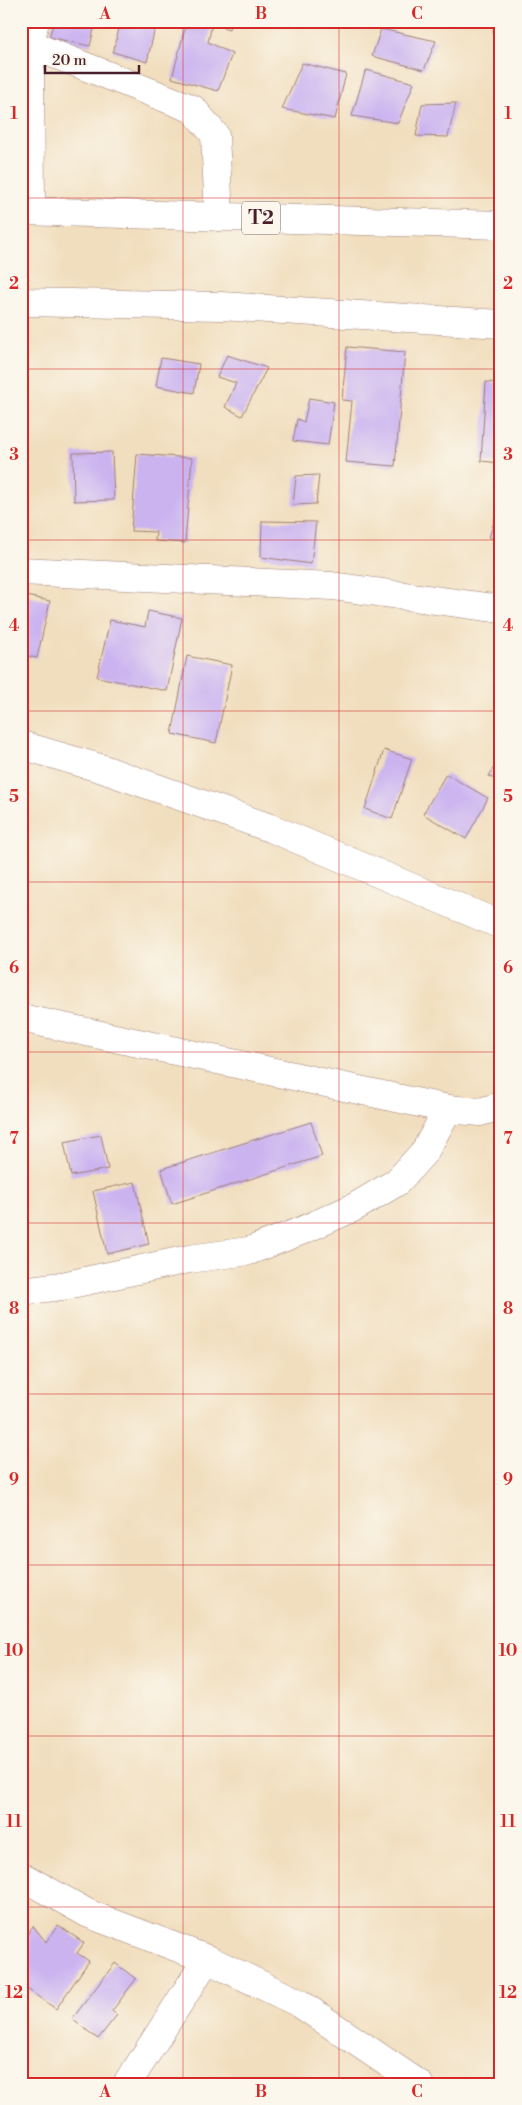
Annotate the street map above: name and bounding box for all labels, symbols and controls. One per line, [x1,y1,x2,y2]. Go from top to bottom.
text: A [98,4,111,24]
text: B [255,4,267,24]
text: C [411,4,423,24]
scale bar [45,42,139,74]
text: 20 m [52,51,87,70]
text: 1 [10,104,18,124]
text: 1 [504,104,512,124]
road number: T2 [242,202,280,234]
text: 2 [9,274,19,294]
text: 2 [503,274,513,294]
text: 3 [9,445,19,465]
text: 3 [503,445,513,465]
text: 4 [9,616,20,636]
text: 4 [503,616,514,636]
text: 5 [9,787,19,807]
text: 5 [503,787,513,807]
text: 6 [9,958,19,978]
text: 6 [503,958,513,978]
text: 7 [9,1129,19,1149]
text: 7 [503,1129,513,1149]
text: 8 [9,1299,19,1319]
text: 8 [503,1299,513,1319]
text: 9 [9,1470,19,1490]
text: 9 [503,1470,513,1490]
text: 10 [5,1641,23,1661]
text: 10 [499,1641,517,1661]
text: 11 [6,1812,22,1832]
text: 11 [500,1812,516,1832]
text: 12 [5,1983,23,2003]
text: 12 [499,1983,517,2003]
text: A [98,2082,111,2102]
text: B [255,2082,267,2102]
text: C [411,2082,423,2102]

